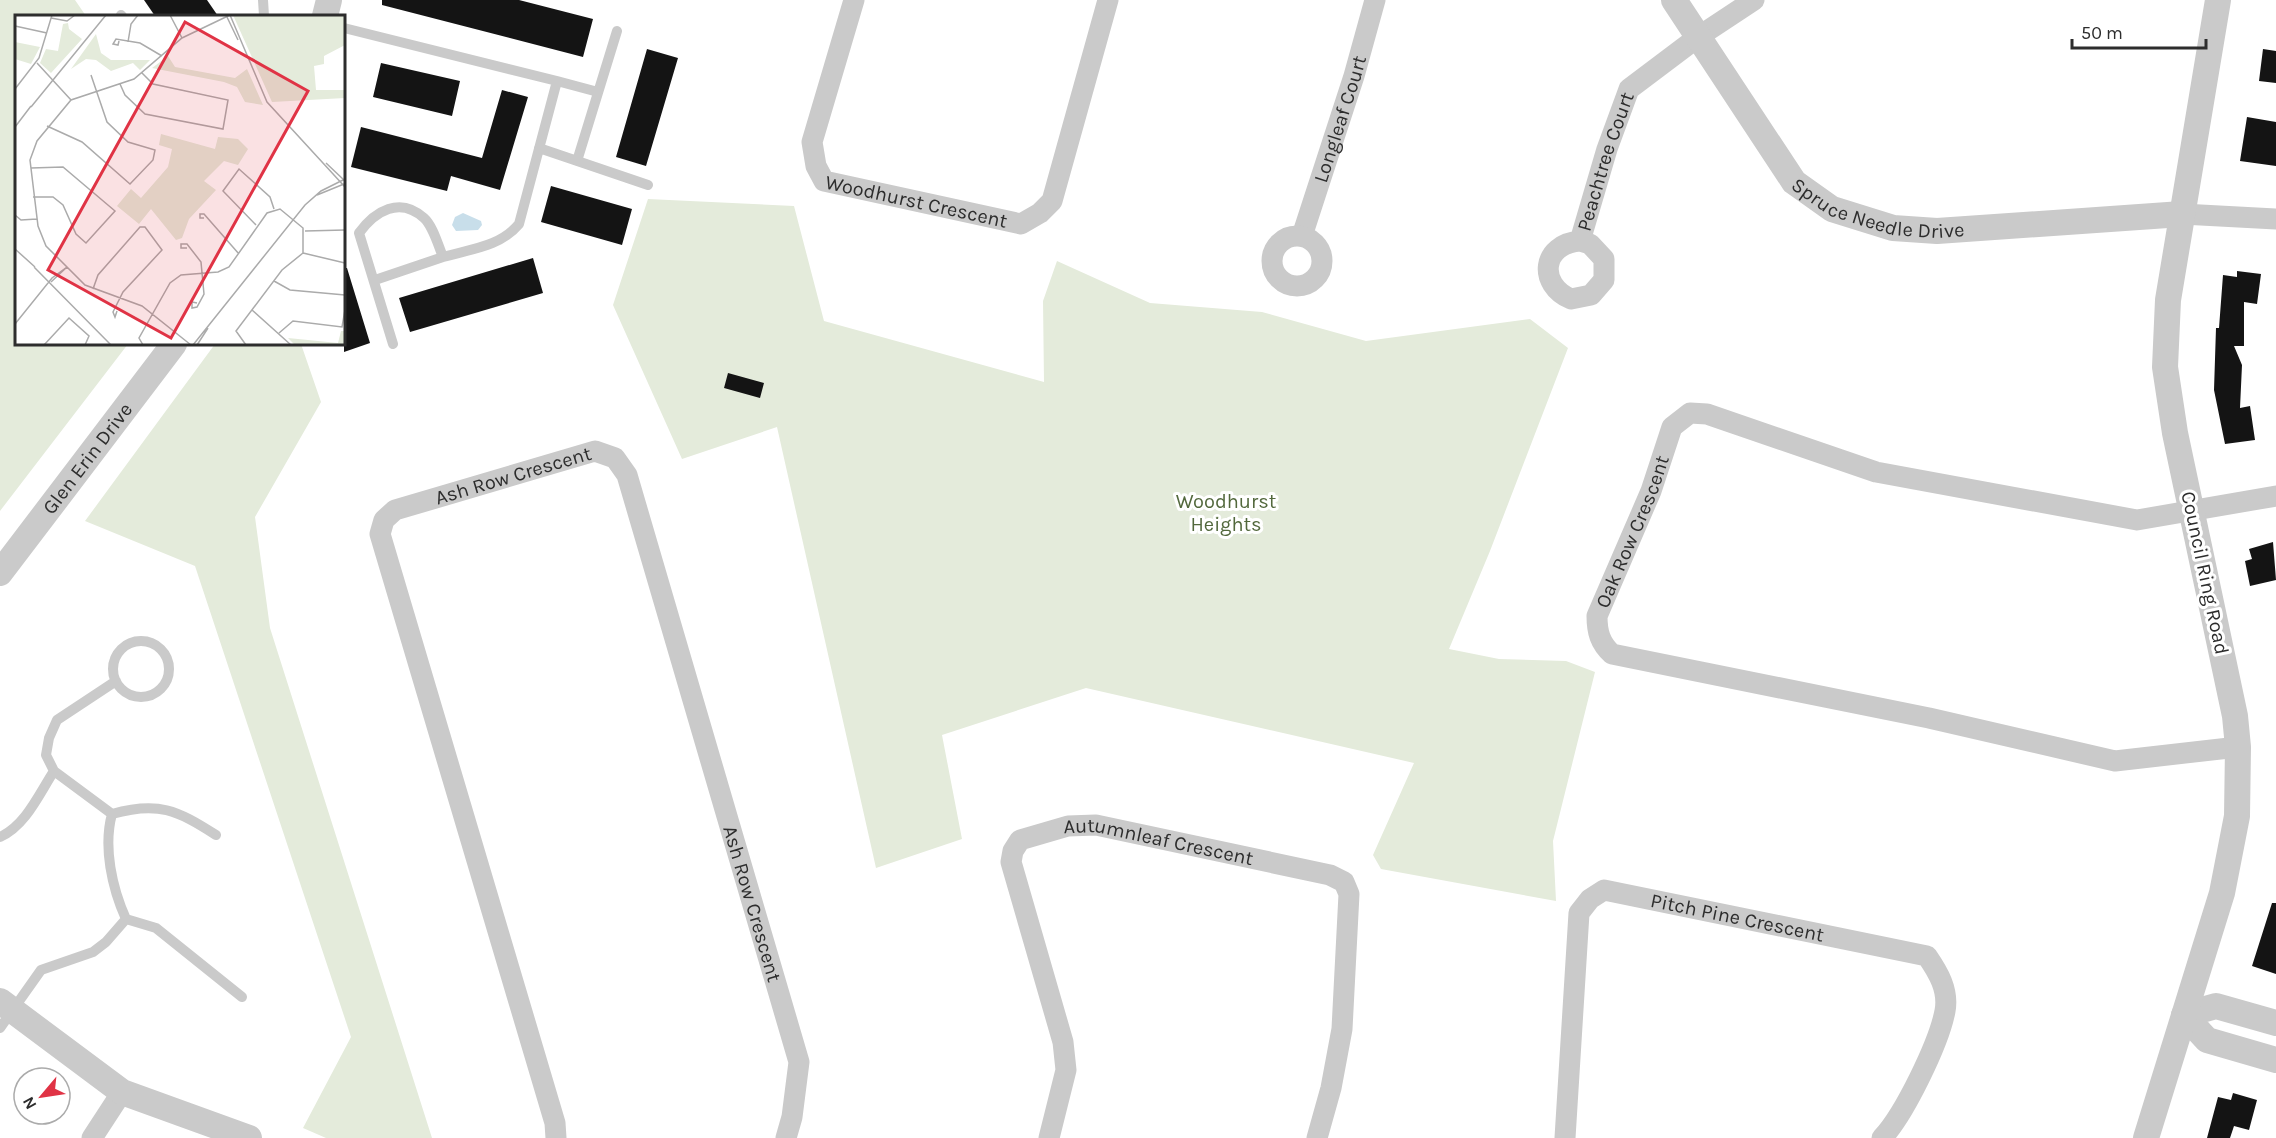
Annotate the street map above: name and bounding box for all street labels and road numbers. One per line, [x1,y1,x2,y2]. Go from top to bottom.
street label: Longleaf Court [1309,52,1371,185]
street label: Peachtree Court [1572,88,1639,234]
street label: Woodhurst Crescent [823,170,1010,232]
street label: Spruce Needle Drive [1787,173,1965,243]
street label: Glen Erin Drive [38,398,137,519]
street label: Ash Row Crescent [432,441,594,509]
street label: Oak Row Crescent [1590,452,1674,611]
street label: Council Ring Road [2176,489,2234,657]
street label: Autumnleaf Crescent [1063,813,1256,870]
street label: Ash Row Crescent [719,823,786,985]
street label: Pitch Pine Crescent [1649,888,1827,946]

